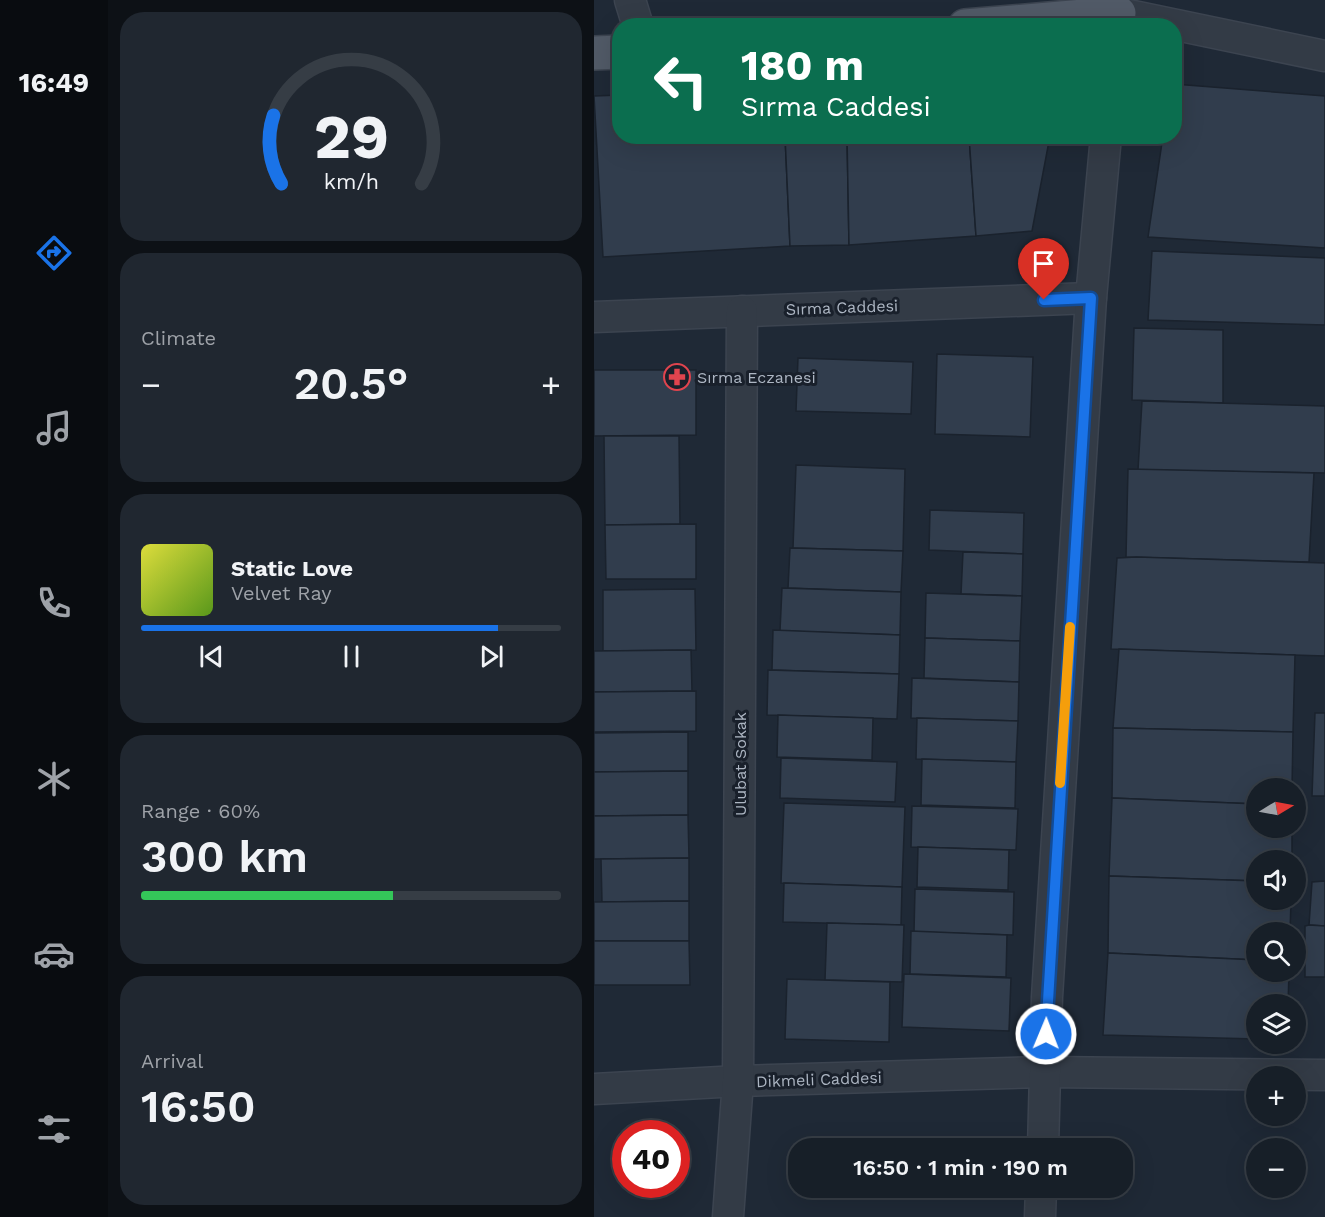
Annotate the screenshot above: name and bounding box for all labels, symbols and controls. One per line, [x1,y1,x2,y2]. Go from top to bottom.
text: 180 m [741,41,864,90]
icon: left [642,42,720,120]
text: 16:49 [19,67,89,99]
text: Sırma Caddesi [741,91,931,123]
text: 29 [313,100,389,173]
text: km/h [323,169,379,194]
icon: directions [33,232,75,274]
pin [1018,238,1069,300]
icon: arrive [1027,247,1060,280]
street label: Sırma Caddesi [786,296,899,319]
text: Climate [141,326,216,350]
text: 20.5° [293,357,409,410]
pharmacy icon: Sırma Eczanesi [662,362,692,392]
text: − [141,365,161,404]
text: + [541,365,561,404]
place label: Sırma Eczanesi [697,368,816,387]
icon: music [33,407,75,449]
text: Static Love [231,556,353,581]
text: Velvet Ray [231,581,332,605]
icon: phone [33,582,75,624]
icon: previous [195,640,228,673]
icon: pause [335,640,368,673]
icon: next [475,640,508,673]
street label: Ulubat Sokak [731,712,750,816]
icon: climate [33,758,75,800]
north arrow [1246,778,1306,838]
map controls [1246,778,1306,1198]
text: Range · 60% [141,799,260,823]
text: 300 km [141,830,308,883]
button: sound [1246,850,1306,910]
button: search [1246,922,1306,982]
icon: car [33,933,75,975]
button: layers [1246,994,1306,1054]
position arrow [1014,1002,1078,1066]
text: Arrival [141,1049,203,1073]
button: + [1246,1066,1306,1126]
street label: Dikmeli Caddesi [756,1068,882,1091]
text: 16:50 [141,1080,256,1133]
icon: filters [33,1108,75,1150]
speed limit sign: 40 [612,1120,690,1198]
button: − [1246,1138,1306,1198]
text: 16:50 · 1 min · 190 m [853,1155,1068,1180]

